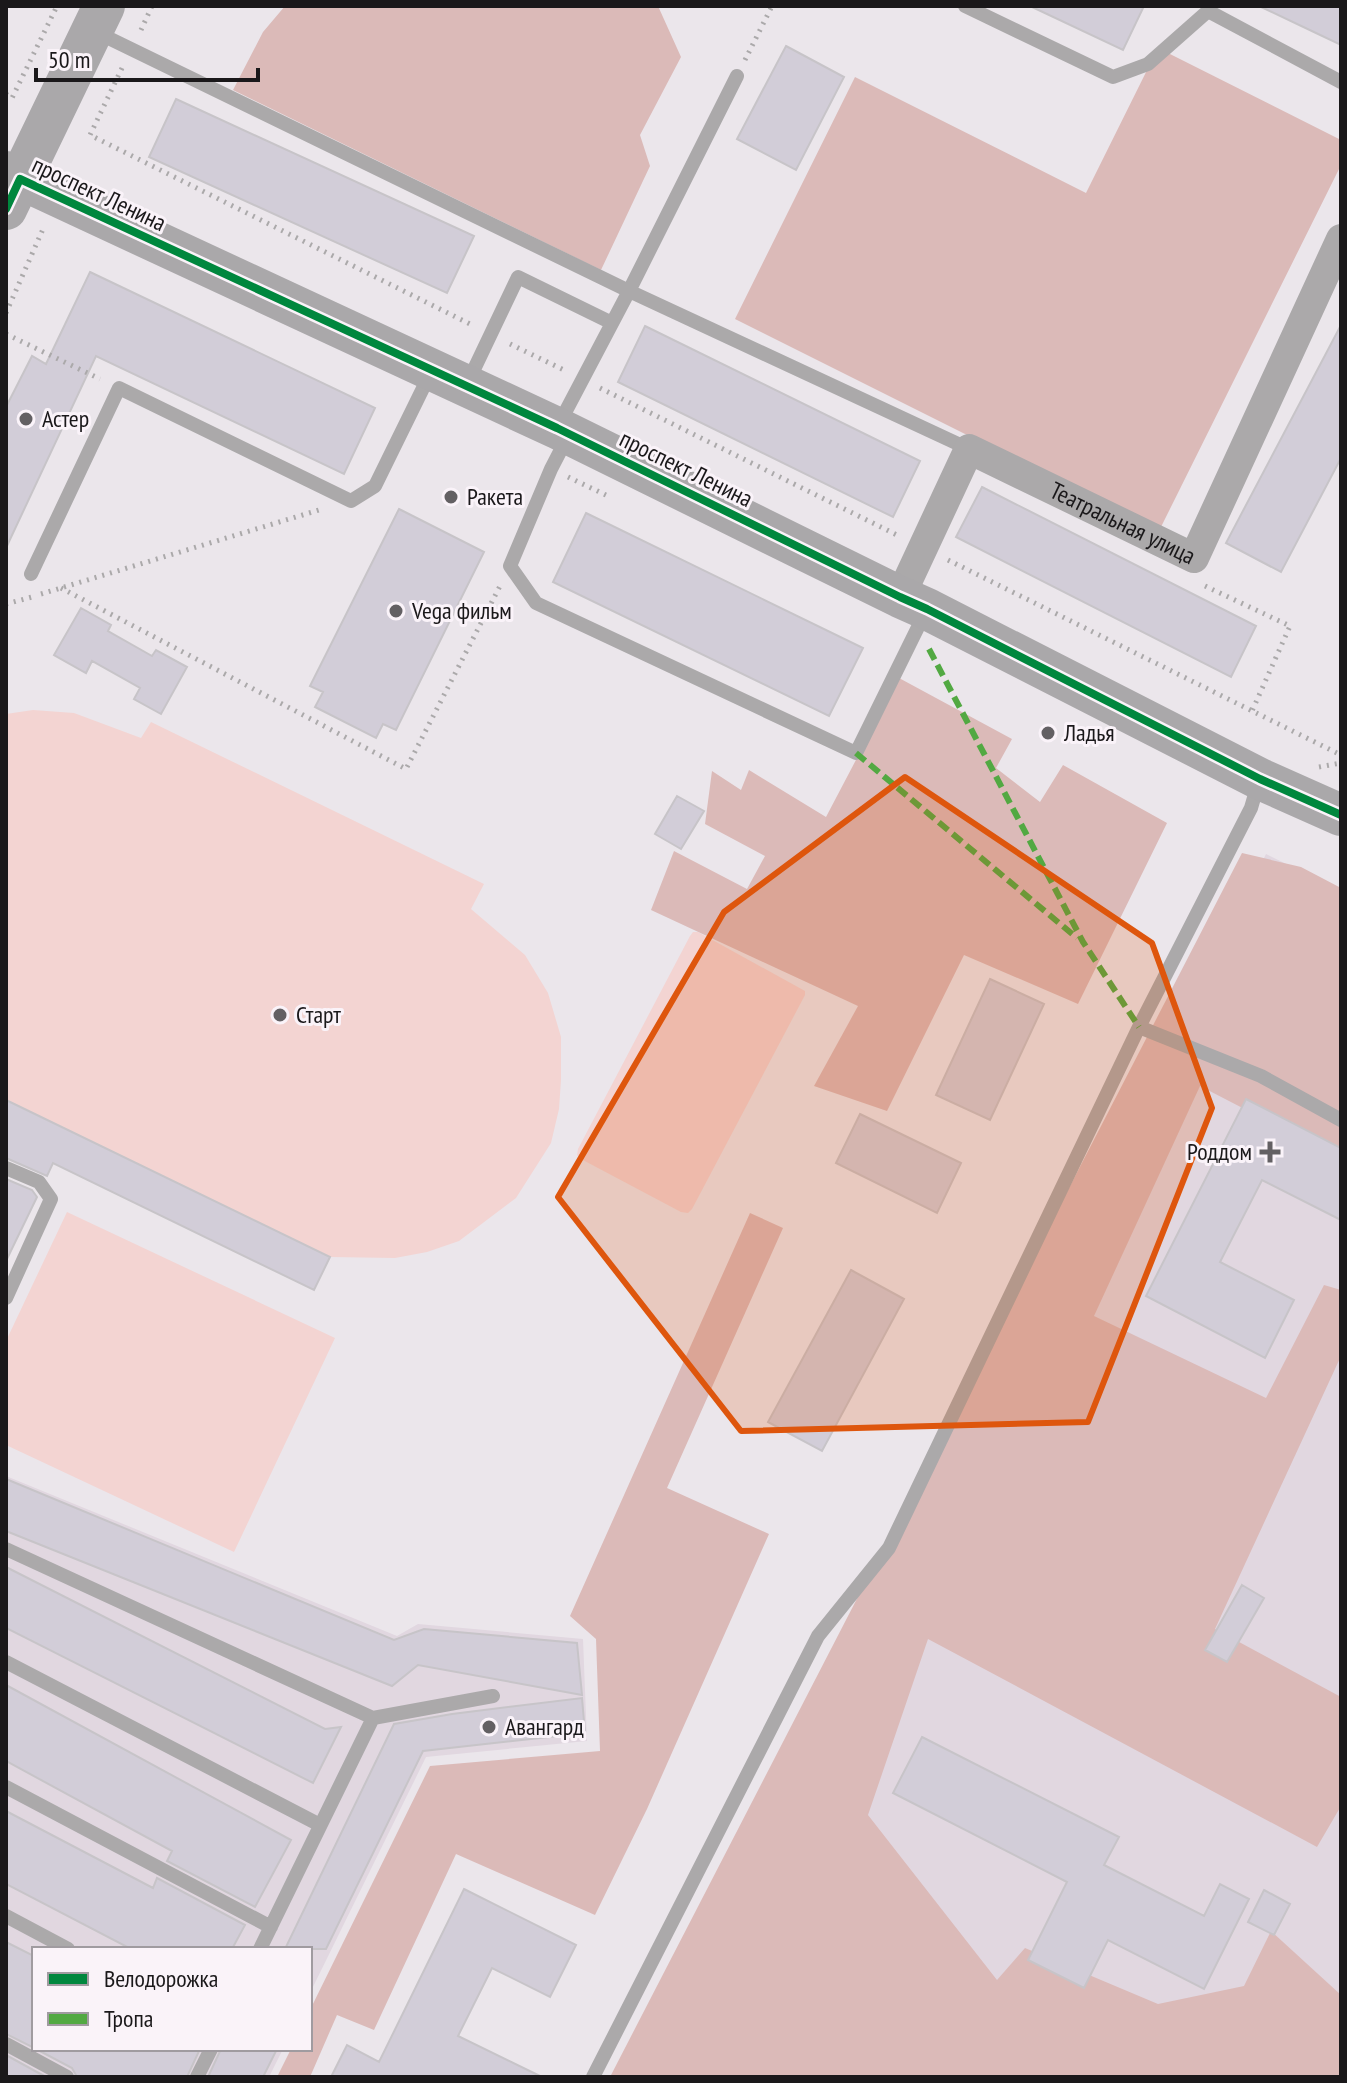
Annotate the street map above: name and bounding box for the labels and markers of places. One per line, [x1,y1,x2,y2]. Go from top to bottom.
place label: Астер [42,403,89,434]
marker: Астер [17,410,35,428]
place label: Ракета [467,481,523,512]
marker: Ракета [442,488,460,506]
place label: Vega фильм [411,595,512,626]
marker: Vega фильм [387,602,405,620]
place label: Ладья [1063,717,1115,748]
marker: Ладья [1039,724,1057,742]
place label: Старт [296,999,341,1030]
marker: Старт [271,1006,289,1024]
place label: Роддом [1187,1136,1252,1167]
marker: Роддом [1259,1141,1281,1163]
place label: Авангард [505,1711,584,1742]
marker: Авангард [480,1718,498,1736]

